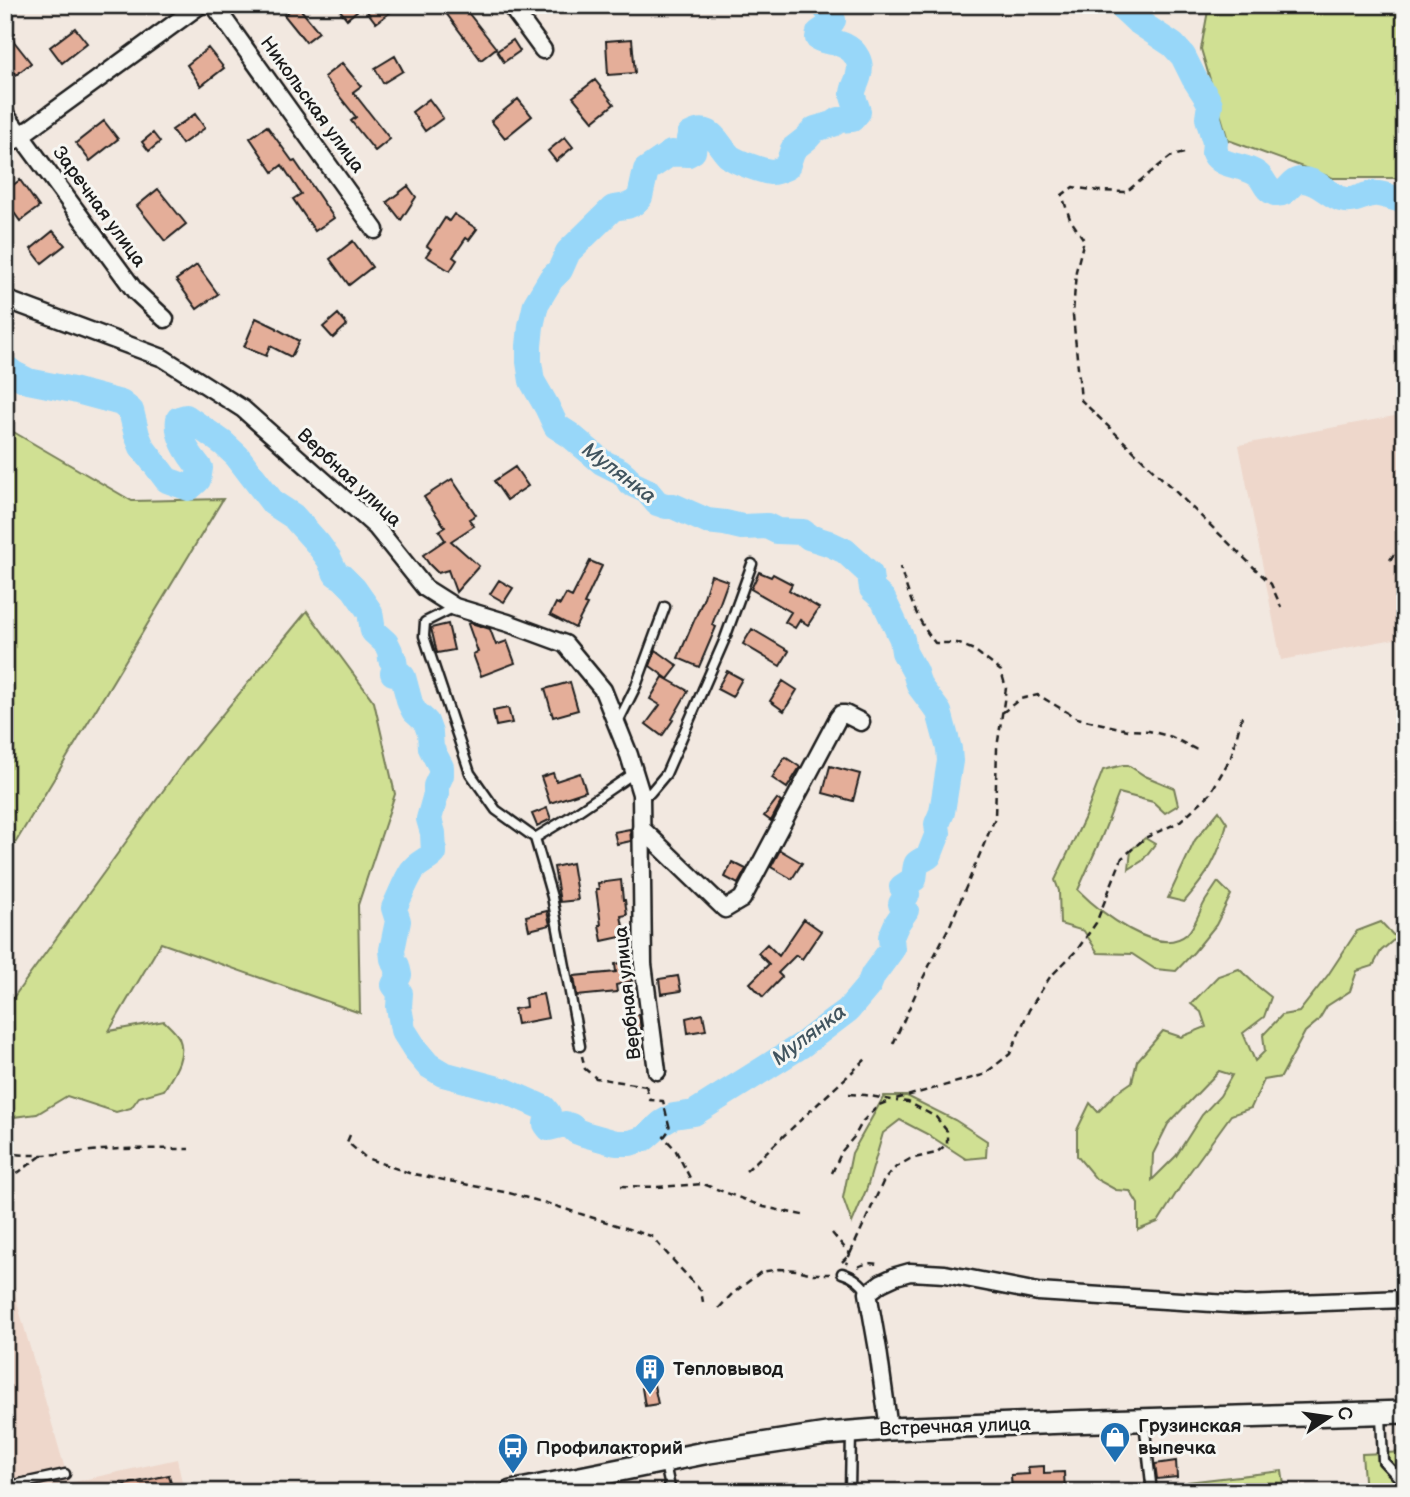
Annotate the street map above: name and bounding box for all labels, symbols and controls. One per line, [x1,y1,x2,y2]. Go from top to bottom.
street label: Никольская улица [255,32,369,178]
street label: Заречная улица [47,142,151,272]
street label: Вербная улица [292,424,406,532]
water label: Мулянка [577,437,661,509]
street label: Вербная улица [610,925,646,1061]
water label: Мулянка [767,999,851,1071]
building icon: Тепловывод [633,1352,667,1396]
place label: Тепловывод [673,1358,784,1381]
north arrow [1294,1382,1364,1452]
text: С [1331,1404,1357,1423]
street label: Встречная улица [879,1413,1031,1441]
place label: Грузинская выпечка [1138,1415,1241,1460]
shop icon: Грузинская выпечка [1098,1420,1132,1464]
bus stop icon: Профилакторий [496,1431,530,1475]
place label: Профилакторий [536,1437,683,1460]

